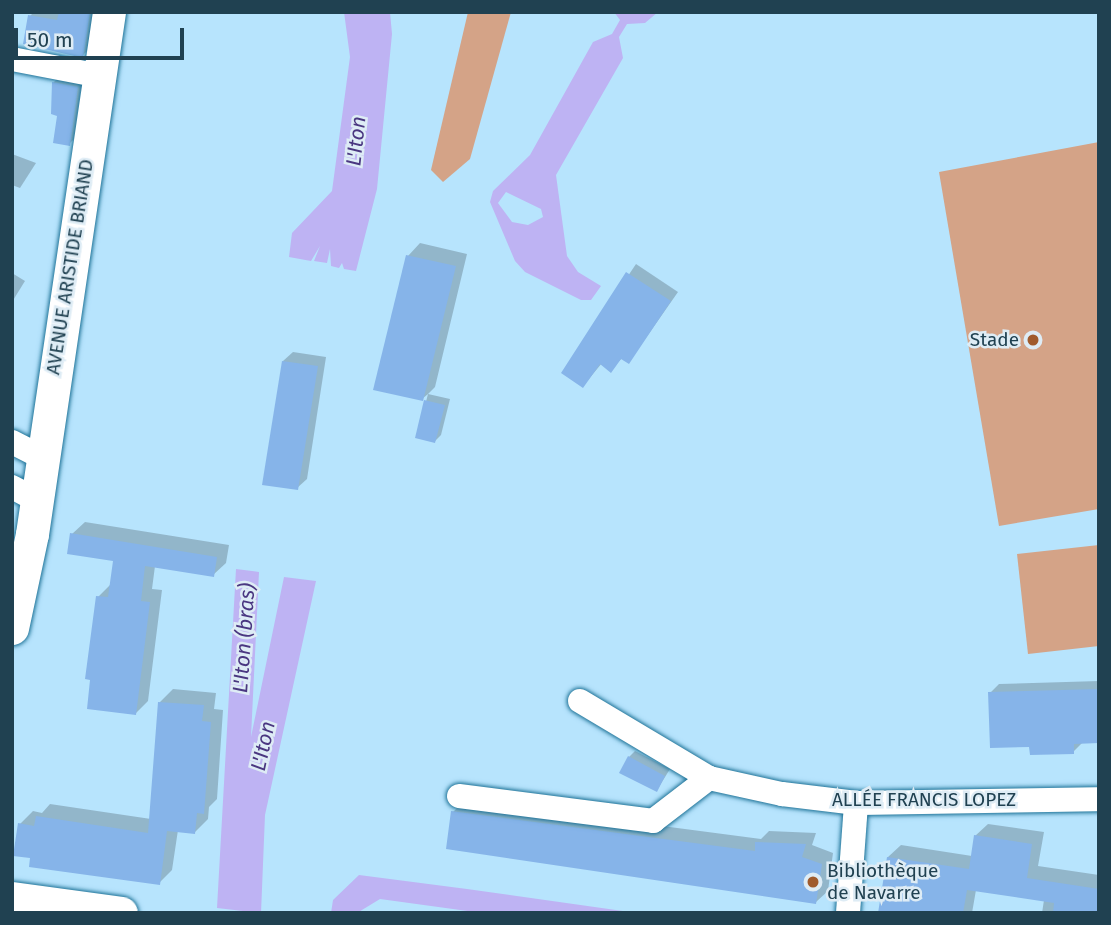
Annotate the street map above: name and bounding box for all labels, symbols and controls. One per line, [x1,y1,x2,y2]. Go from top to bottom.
scale bar [18,14,187,58]
text: 50 m [27,27,73,53]
water label: L'Iton [341,115,371,167]
street label: AVENUE ARISTIDE BRIAND [42,158,98,376]
place label: Stade [970,329,1019,351]
marker: Stade [1025,332,1041,348]
water label: L'Iton (bras) [228,582,260,694]
water label: L'Iton [245,719,281,773]
street label: ALLÉE FRANCIS LOPEZ [832,789,1016,811]
place label: Bibliothèque de Navarre [827,860,938,904]
marker: Bibliothèque de Navarre [805,874,821,890]

